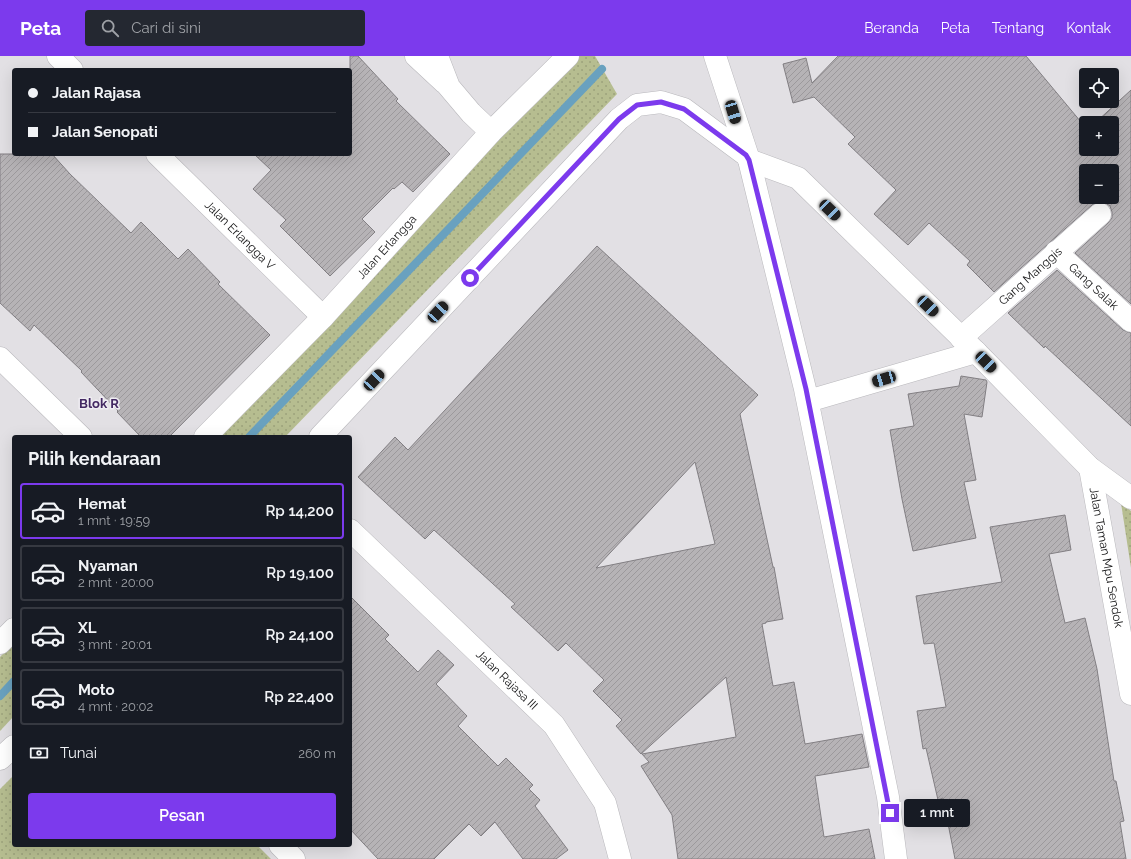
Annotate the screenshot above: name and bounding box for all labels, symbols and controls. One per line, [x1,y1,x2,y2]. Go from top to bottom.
search box [85,10,365,46]
text: Peta [20,17,61,39]
icon: search [99,17,121,39]
text: Cari di sini [131,19,201,37]
text: Beranda [864,20,919,36]
text: Peta [941,20,970,36]
text: Tentang [992,20,1044,36]
text: Kontak [1066,20,1111,36]
map controls [1079,68,1119,204]
button: locate [1079,68,1119,108]
text: Jalan Rajasa [52,84,141,102]
car [724,99,742,125]
button: + [1079,116,1119,156]
text: Jalan Senopati [52,123,158,141]
button: − [1079,164,1119,204]
car [817,197,843,223]
street label: Jalan Erlangga V [202,198,278,273]
street label: Jalan Erlangga [354,212,419,282]
street label: Gang Manggis [996,244,1065,308]
street label: Gang Salak [1066,260,1122,313]
route start [461,269,479,287]
car [915,293,941,319]
car [425,299,451,325]
car [973,349,999,375]
car [361,367,387,393]
car [871,370,897,388]
district label: Blok R [79,396,119,411]
text: Pilih kendaraan [28,448,161,469]
street label: Jalan Taman Mpu Sendok [1087,486,1126,630]
icon: car [30,493,66,529]
text: Hemat [78,495,126,513]
text: Rp 14,200 [266,502,334,520]
text: 1 mnt · 19:59 [78,513,150,528]
icon: car [30,555,66,591]
text: Nyaman [78,557,138,575]
text: Rp 19,100 [266,564,334,582]
text: 2 mnt · 20:00 [78,575,154,590]
icon: car [30,617,66,653]
text: XL [78,619,96,637]
text: Rp 24,100 [266,626,334,644]
text: 3 mnt · 20:01 [78,637,152,652]
street label: Jalan Rajasa III [473,647,541,713]
icon: car [30,679,66,715]
text: Moto [78,681,115,699]
text: Rp 22,400 [264,688,334,706]
text: 4 mnt · 20:02 [78,699,153,714]
icon: cash [28,742,50,764]
text: Tunai [60,744,97,762]
text: 260 m [298,746,336,761]
button: Pesan [28,793,336,839]
callout: 1 mnt [904,799,970,827]
route end [881,804,899,822]
text: 1 mnt [920,805,954,820]

